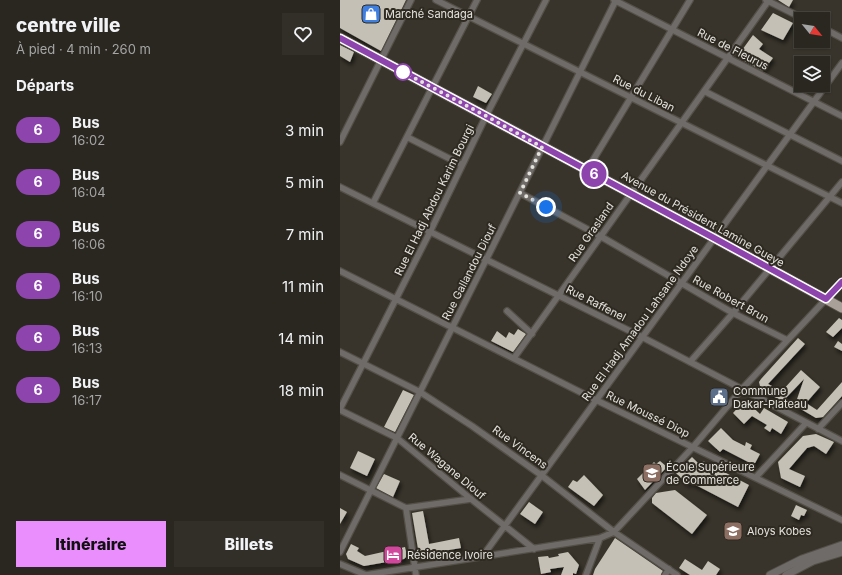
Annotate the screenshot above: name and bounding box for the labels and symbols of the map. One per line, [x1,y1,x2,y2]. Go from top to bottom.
shop icon: Marché Sandaga [360,3,382,25]
place label: Marché Sandaga [385,7,473,21]
north arrow [794,12,830,48]
street label: Rue de Fleurus [695,25,771,73]
unlabelled marker [394,63,412,81]
street label: Rue du Liban [611,71,677,115]
street label: Rue El Hadj Abdou Karim Bourgi [391,122,477,278]
line badge: 6 [581,161,607,187]
street label: Avenue du Président Lamine Gueye [619,168,787,270]
your location [536,197,556,217]
street label: Rue Grasland [565,200,617,264]
street label: Rue Gallandou Diouf [439,222,499,322]
street label: Rue El Hadj Amadou Lahsane Ndoye [579,242,701,404]
street label: Rue Robert Brun [690,272,772,326]
street label: Rue Raffenel [564,282,628,324]
place label: Commune Dakar-Plateau [733,384,807,411]
public building icon: Commune Dakar-Plateau [708,386,730,408]
street label: Rue Moussé Diop [604,388,692,440]
street label: Rue Vincens [490,422,550,472]
street label: Rue Wagane Diouf [406,430,488,502]
place label: École Supérieure de Commerce [666,460,755,487]
school or university icon: École Supérieure de Commerce [641,462,663,484]
school or university icon: Aloys Kobes [722,520,744,542]
place label: Aloys Kobes [747,524,811,538]
hotel icon: Résidence Ivoire [382,544,404,566]
place label: Résidence Ivoire [407,548,493,562]

